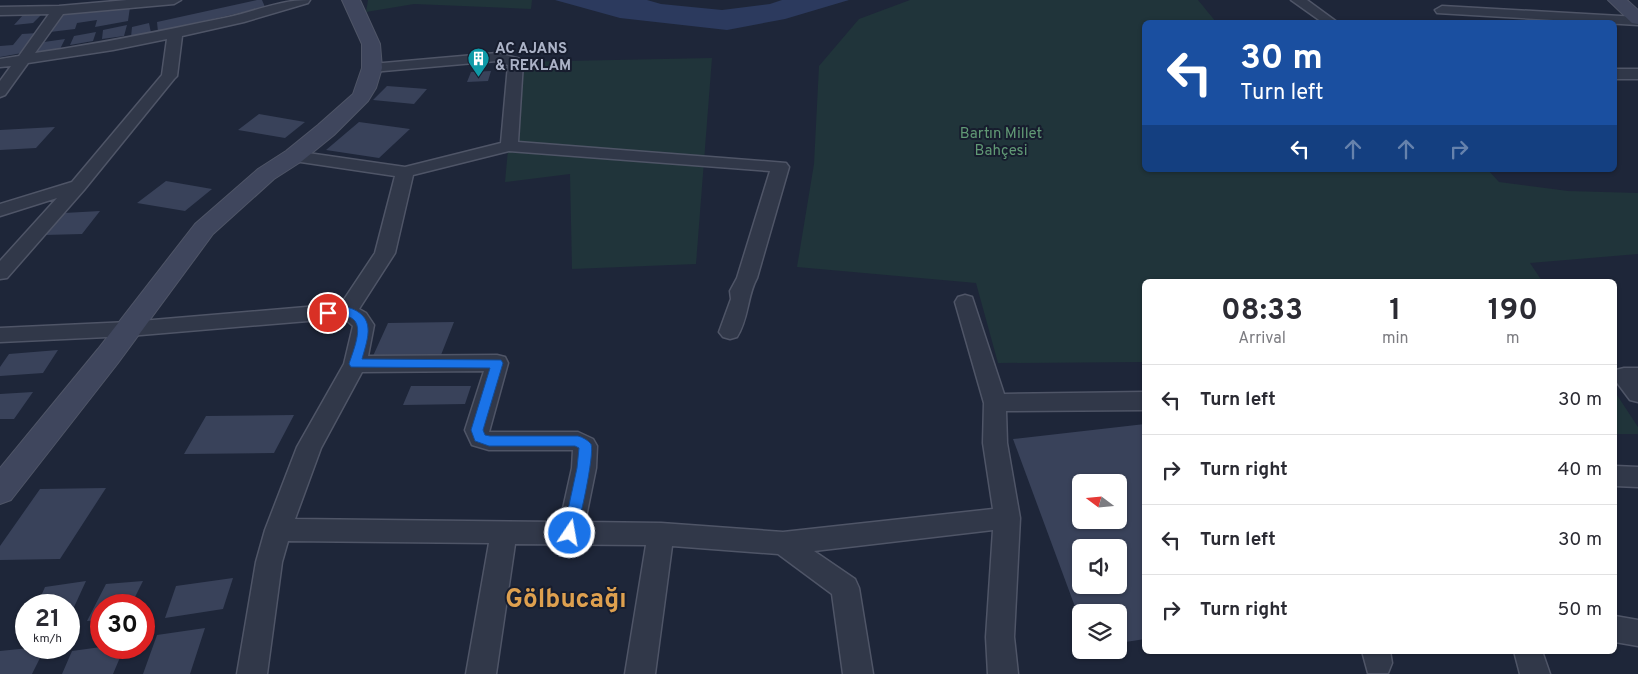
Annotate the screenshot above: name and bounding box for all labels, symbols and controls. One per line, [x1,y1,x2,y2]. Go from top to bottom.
text: 30 m [1240,37,1323,81]
place label: AC AJANS & REKLAM [495,40,571,76]
icon: left [1157,40,1222,105]
building icon: AC AJANS & REKLAM [467,46,491,77]
text: Turn left [1240,80,1323,107]
park label: Bartın Millet Bahçesi [960,125,1042,161]
icon: left [1286,135,1314,163]
icon: ahead [1339,135,1367,163]
icon: ahead [1392,135,1420,163]
icon: right [1445,135,1473,163]
pin [307,292,349,334]
text: 08:33 [1221,293,1303,330]
text: 1 [1389,293,1401,330]
text: 190 [1488,293,1538,330]
icon: arrive [314,299,342,327]
text: Arrival [1238,329,1286,349]
text: min [1382,329,1409,349]
text: m [1506,329,1520,349]
icon: left [1157,386,1185,414]
text: Turn left [1200,388,1276,412]
text: 30 m [1558,388,1602,412]
icon: right [1157,456,1185,484]
text: Turn right [1200,458,1288,482]
text: 40 m [1557,458,1602,482]
north arrow [1072,474,1128,529]
map controls [1072,474,1127,659]
position arrow [543,506,595,558]
icon: left [1157,526,1185,554]
text: Turn left [1200,528,1276,552]
text: 30 m [1558,528,1602,552]
button: sound [1072,539,1127,594]
district label: Gölbucağı [505,584,627,617]
speed limit sign: 30 [90,594,155,659]
icon: right [1157,596,1185,624]
text: Turn right [1200,598,1288,622]
text: 50 m [1557,598,1602,622]
text: 21 [35,604,60,636]
button: layers [1072,604,1127,659]
text: km/h [33,631,62,647]

